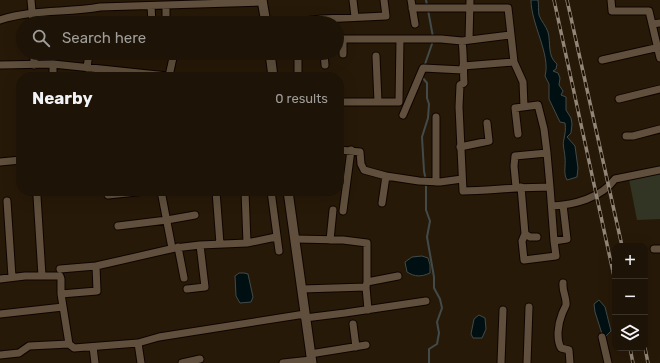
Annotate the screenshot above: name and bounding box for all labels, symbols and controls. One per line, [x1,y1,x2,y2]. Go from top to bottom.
search box [16,16,344,60]
icon: search [30,27,52,49]
text: Search here [62,29,146,47]
text: Nearby [32,88,93,108]
text: 0 results [275,91,328,106]
map controls [612,243,648,351]
button: + [612,243,648,279]
button: − [612,279,648,315]
button: layers [612,315,648,351]

